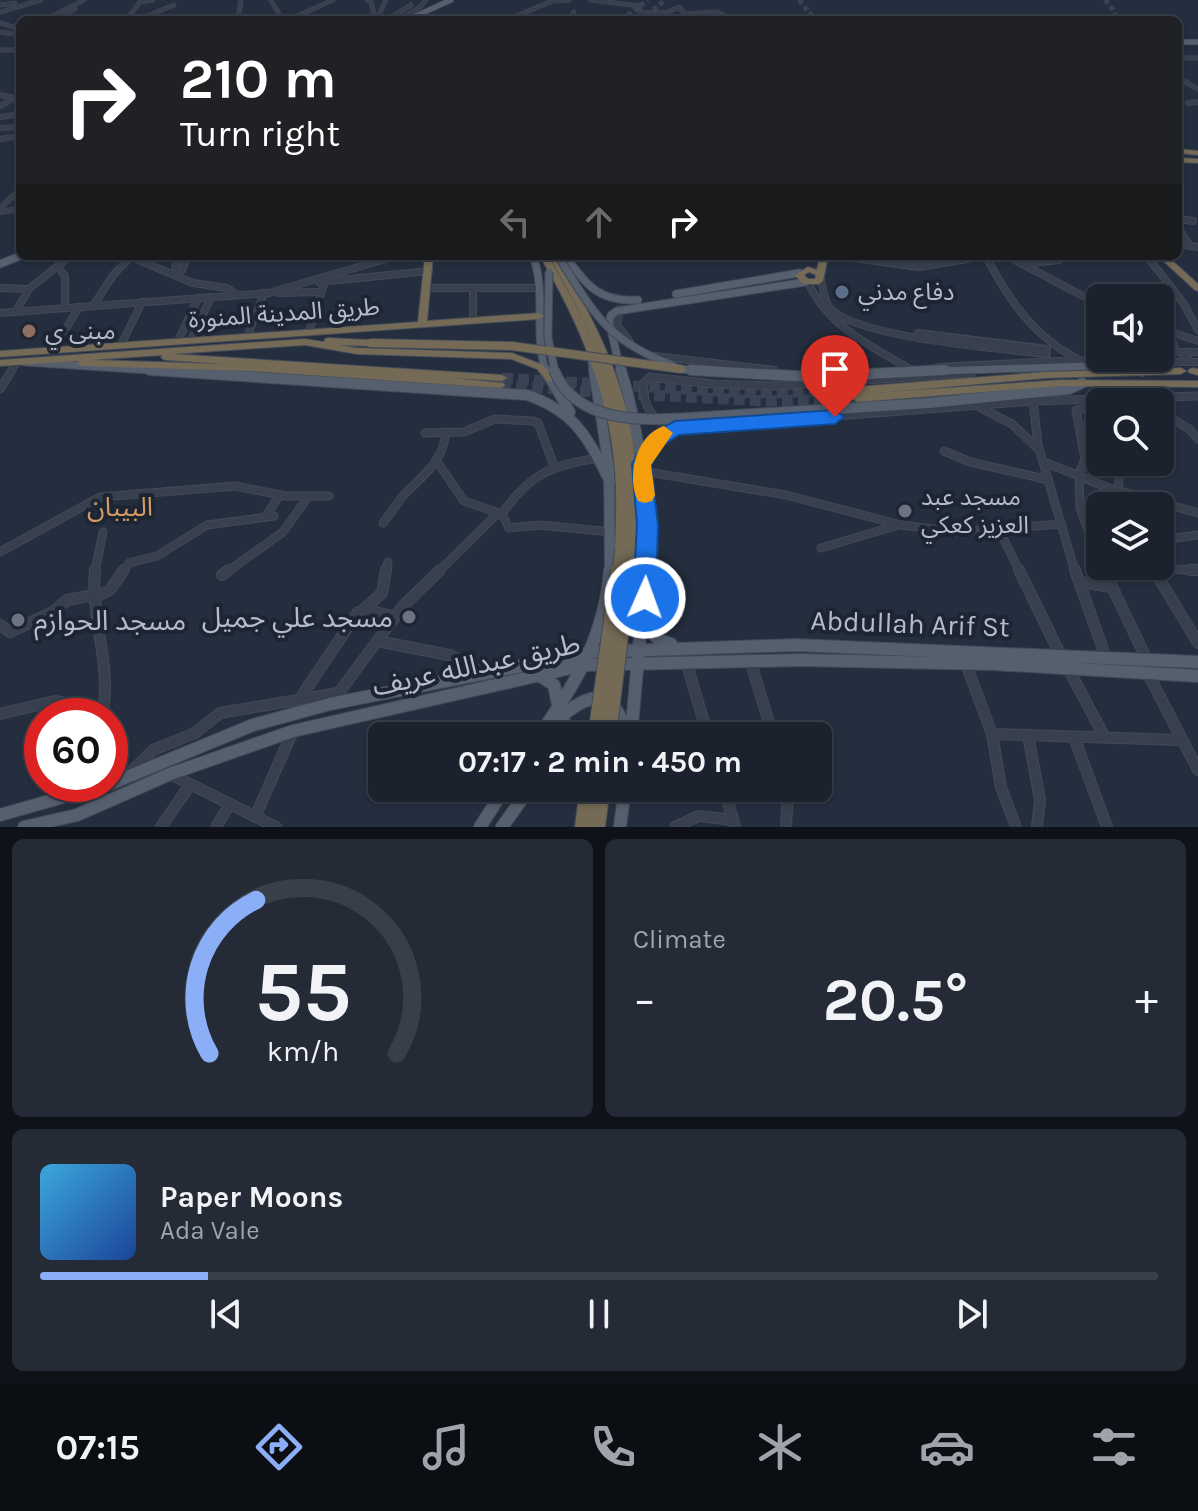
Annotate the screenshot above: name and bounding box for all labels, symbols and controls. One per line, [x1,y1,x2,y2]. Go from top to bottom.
text: 210 m [180,46,337,111]
icon: right [48,48,152,152]
text: Turn right [180,113,340,155]
icon: left [493,200,537,244]
icon: ahead [577,200,621,244]
icon: right [661,200,705,244]
place label: دفاع مدني [858,278,955,311]
marker: دفاع مدني [833,283,851,301]
map controls [1086,284,1174,580]
button: sound [1086,284,1174,372]
street label: طريق المدينة المنورة [187,292,381,335]
place label: مبنى ي [45,317,116,350]
marker: مبنى ي [20,322,38,340]
pin [801,335,869,417]
icon: arrive [813,347,857,391]
button: search [1086,388,1174,476]
place label: مسجد عبد العزيز كعكي [921,483,1029,544]
district label: البيبان [87,492,153,523]
button: layers [1086,492,1174,580]
marker: مسجد عبد العزيز كعكي [896,502,914,520]
position arrow [603,556,687,640]
place label: مسجد علي جميل [202,601,393,638]
place label: مسجد الحوازم [34,604,186,641]
street label: Abdullah Arif St [810,604,1010,643]
marker: مسجد علي جميل [400,608,418,626]
marker: مسجد الحوازم [9,611,27,629]
street label: طريق عبدالله عريف [369,626,583,704]
speed limit sign: 60 [24,698,128,802]
text: 07:17 · 2 min · 450 m [458,744,742,780]
text: Climate [633,924,726,955]
text: 55 [254,944,351,1041]
text: 20.5° [823,965,968,1035]
text: − [633,974,656,1025]
text: + [1135,974,1158,1025]
text: km/h [266,1035,339,1068]
text: Paper Moons [160,1179,343,1215]
text: Ada Vale [160,1215,260,1246]
icon: previous [204,1292,248,1336]
icon: pause [577,1292,621,1336]
icon: next [950,1292,994,1336]
icon: directions [251,1419,307,1475]
icon: music [418,1419,474,1475]
icon: phone [585,1419,641,1475]
icon: climate [752,1419,808,1475]
icon: car [919,1419,975,1475]
icon: filters [1086,1419,1142,1475]
text: 07:15 [56,1426,140,1468]

